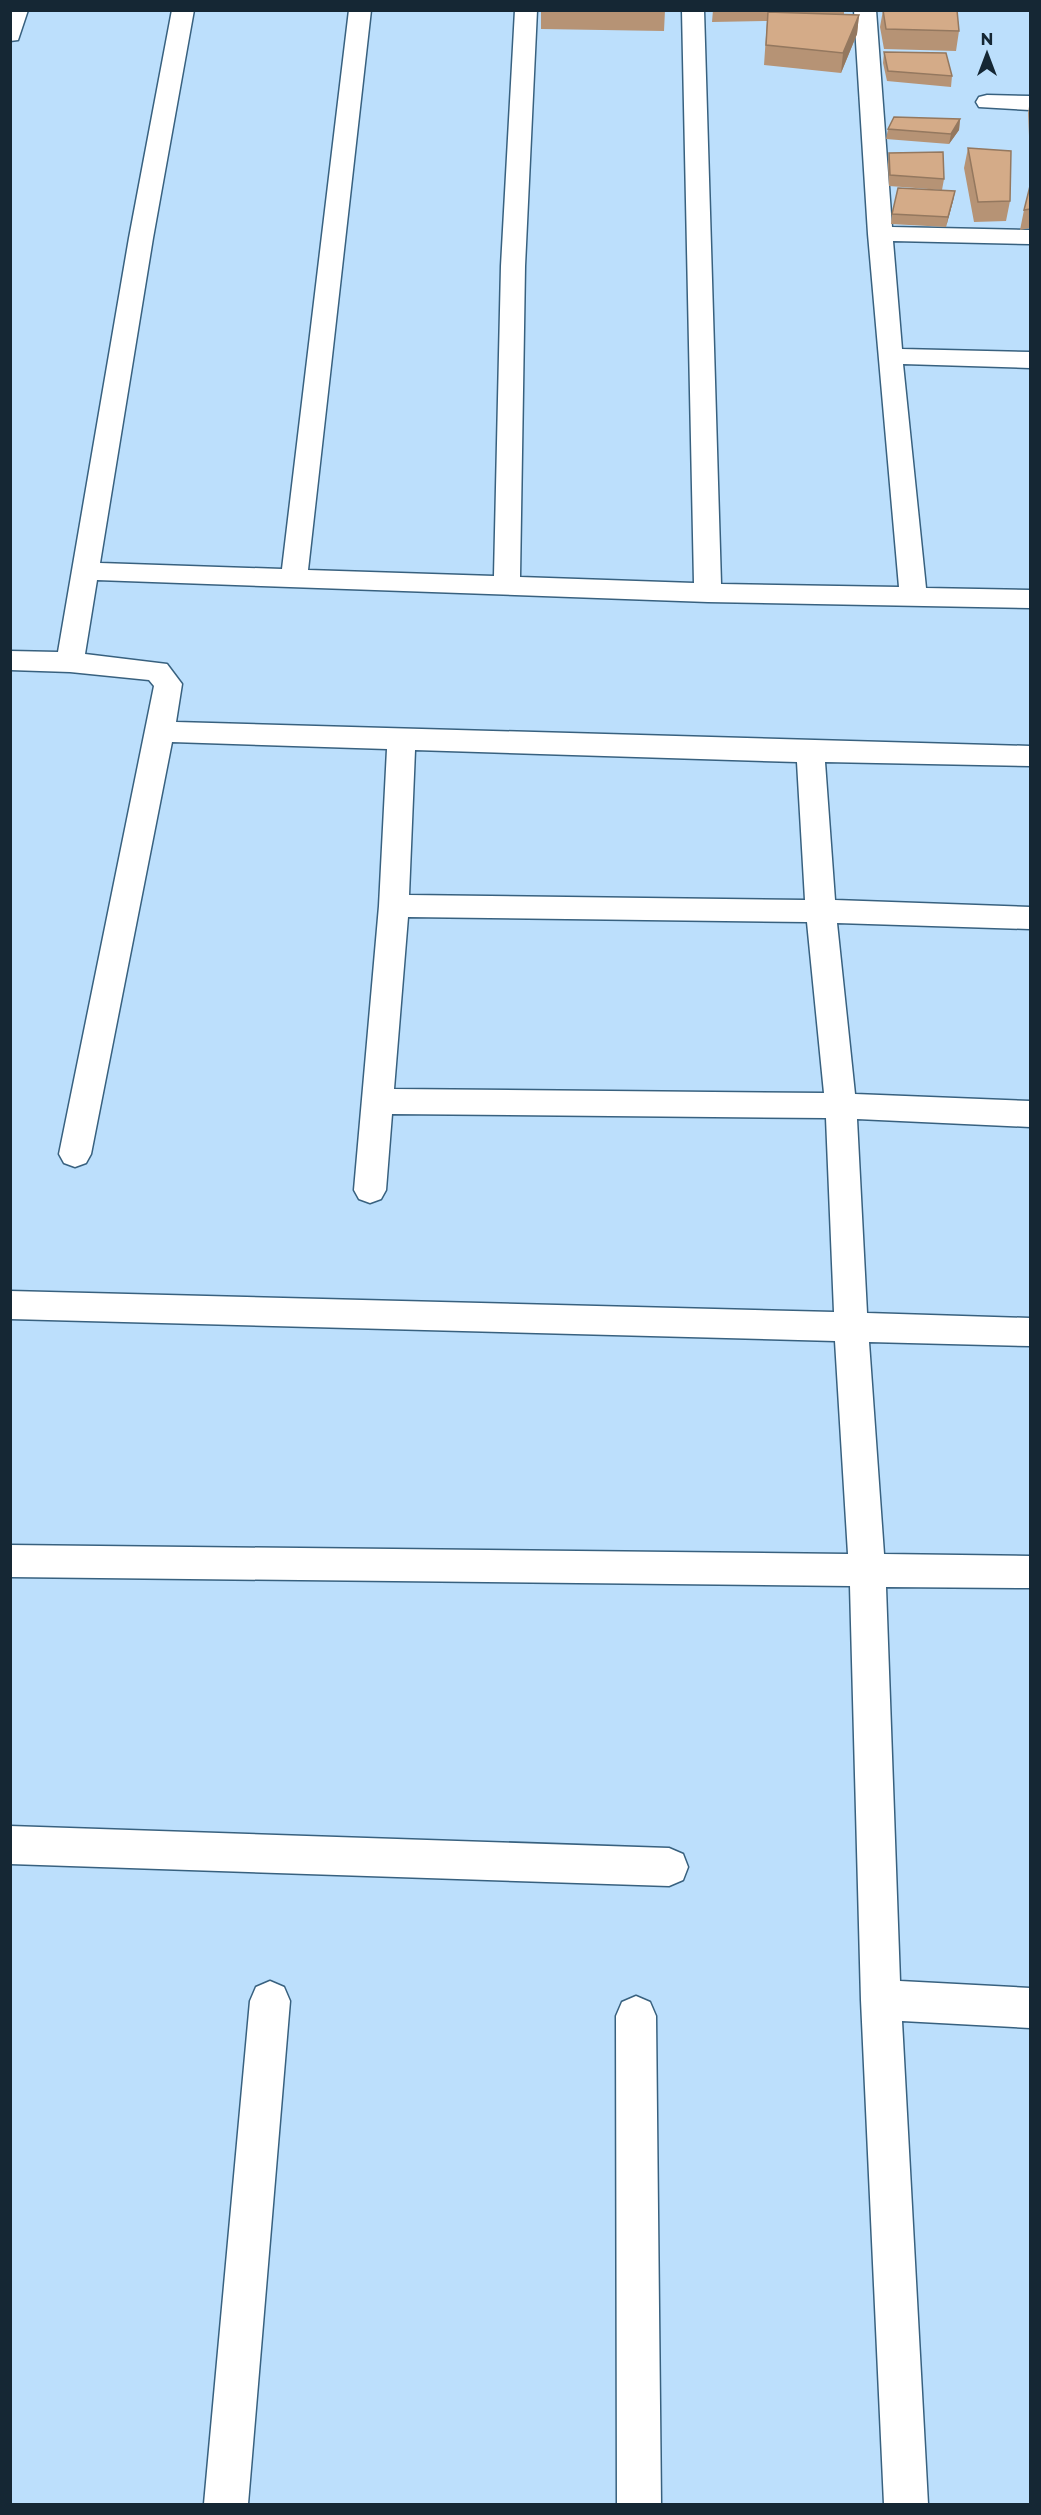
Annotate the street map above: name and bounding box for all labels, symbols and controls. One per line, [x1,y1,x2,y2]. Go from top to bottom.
north arrow [957,24,1017,84]
text: N [981,30,993,49]

